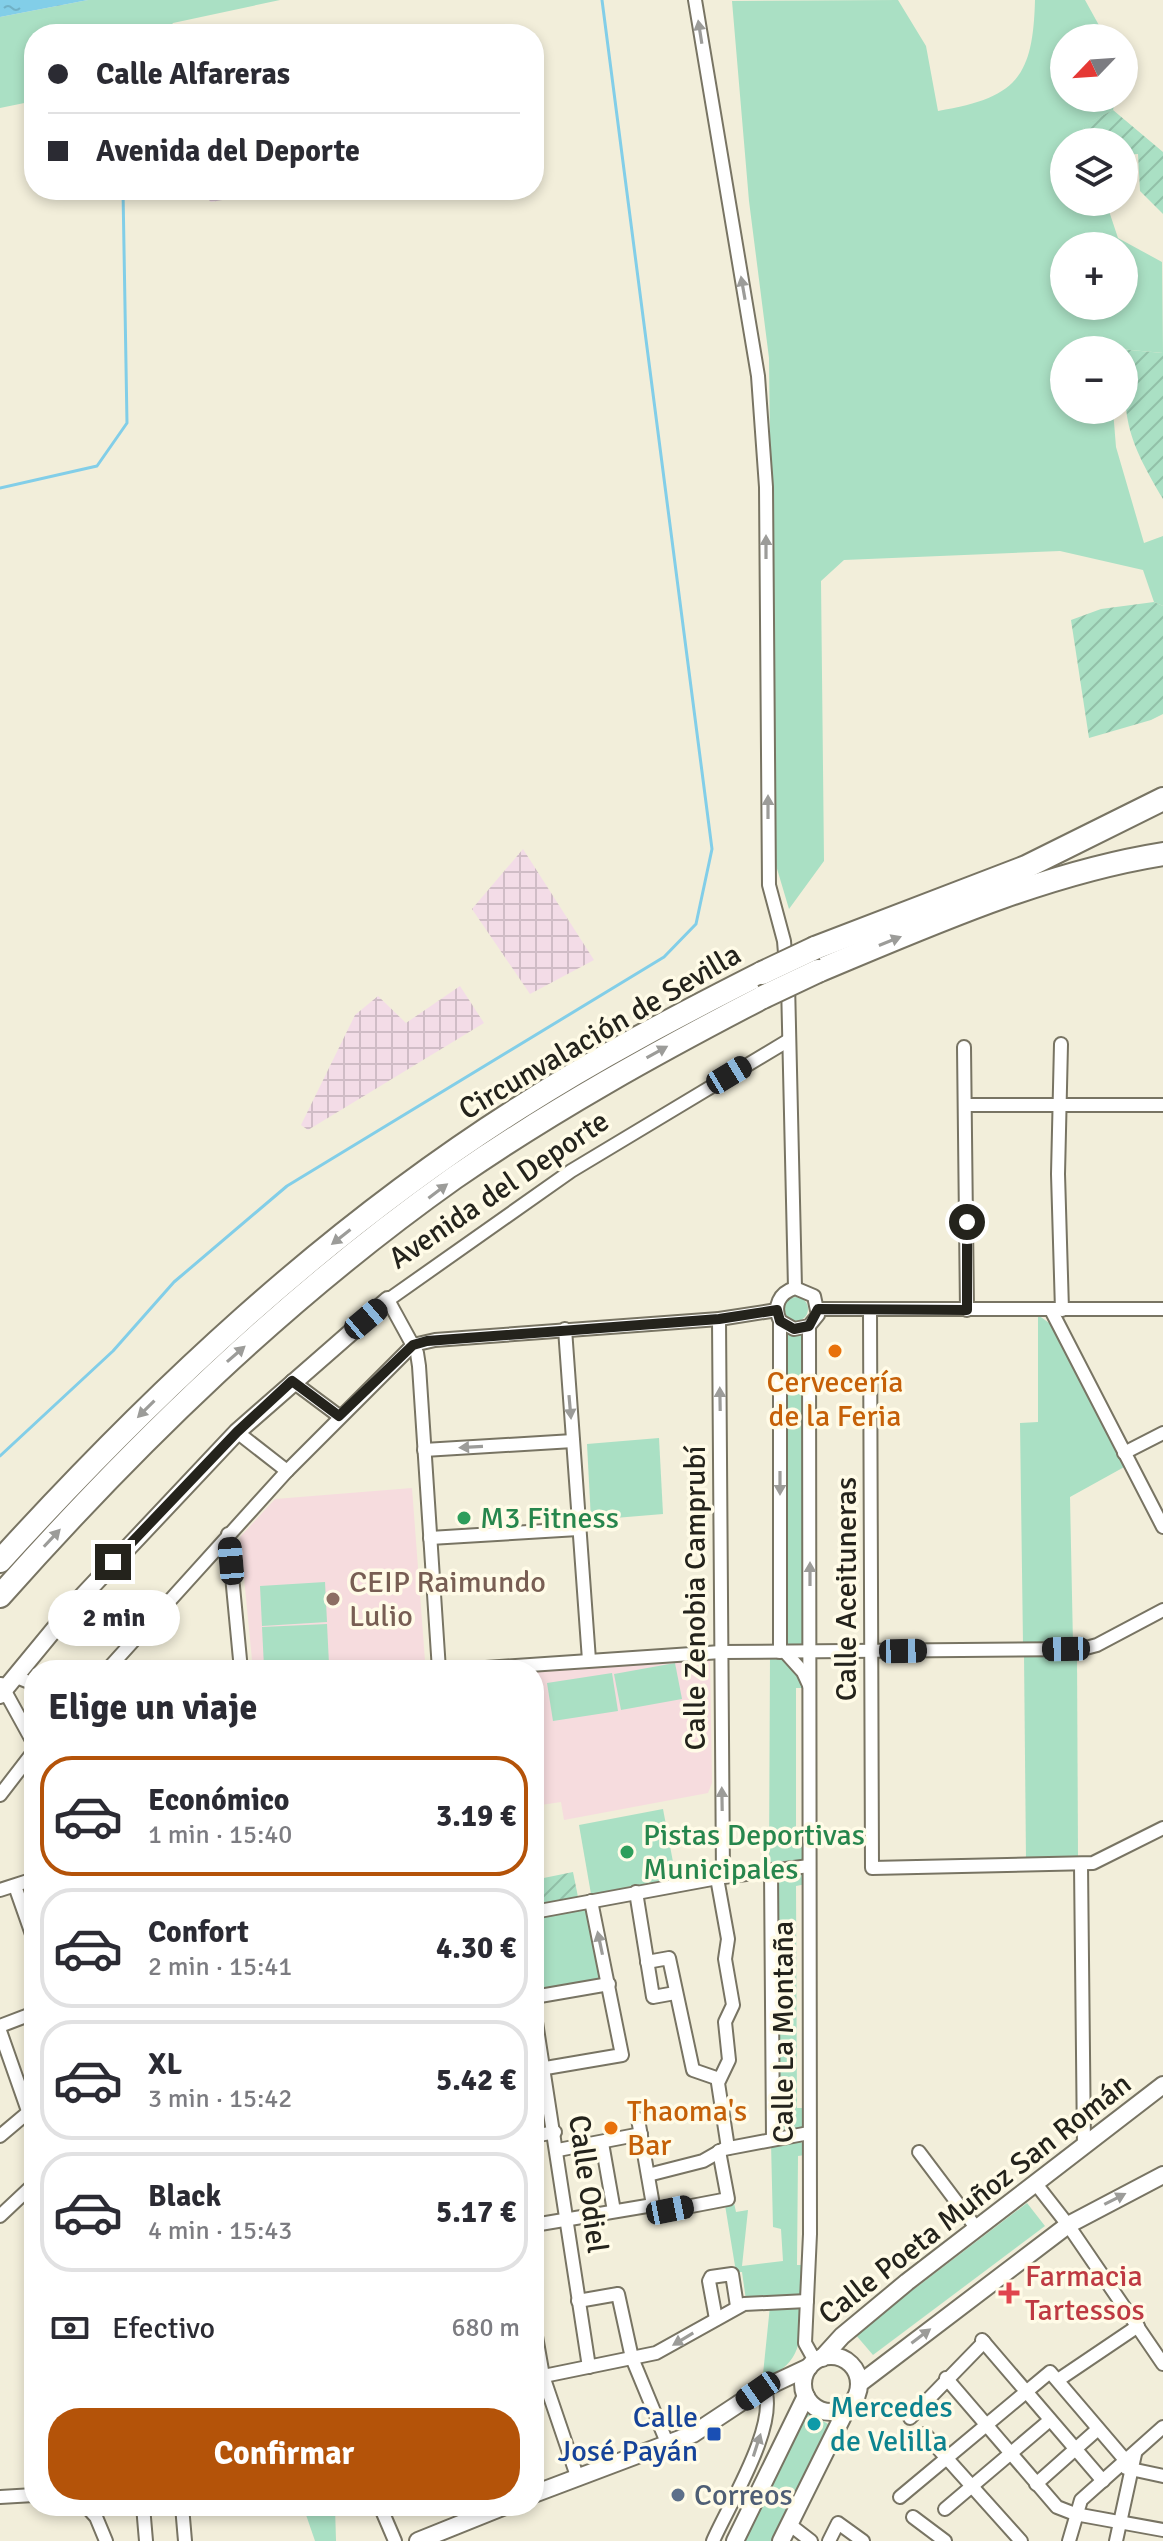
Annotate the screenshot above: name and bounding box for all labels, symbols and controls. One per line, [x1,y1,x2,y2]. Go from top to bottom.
one-way arrow [694,19,706,44]
north arrow [1050,24,1138,112]
map controls [1050,24,1138,424]
text: Calle Alfareras [96,56,290,93]
button: layers [1050,128,1138,216]
text: Avenida del Deporte [96,133,360,170]
button: + [1050,232,1138,320]
one-way arrow [736,276,749,301]
button: − [1050,336,1138,424]
one-way arrow [760,534,772,559]
one-way arrow [762,794,774,819]
one-way arrow [878,935,902,948]
street label: Circunvalación de Sevilla [452,936,748,1128]
one-way arrow [646,1046,669,1059]
car [702,1052,756,1098]
street label: Avenida del Deporte [382,1103,616,1277]
one-way arrow [427,1184,448,1199]
route start [949,1204,985,1240]
one-way arrow [331,1228,351,1244]
car [340,1294,392,1344]
marker: Cervecería de la Feria [826,1342,844,1360]
one-way arrow [226,1346,245,1364]
place label: Cervecería de la Feria [767,1364,903,1435]
one-way arrow [714,1386,726,1411]
one-way arrow [564,1395,577,1420]
one-way arrow [137,1399,156,1417]
one-way arrow [458,1441,483,1454]
street label: Calle Zenobia Camprubí [677,1446,714,1750]
one-way arrow [774,1471,786,1496]
street label: Calle Aceituneras [828,1477,865,1701]
place label: M3 Fitness [480,1500,619,1537]
marker: M3 Fitness [455,1509,473,1527]
one-way arrow [42,1529,61,1548]
car [217,1536,245,1586]
route end [95,1544,131,1580]
one-way arrow [804,1561,816,1586]
place label: CEIP Raimundo Lulio [349,1564,546,1635]
callout: 2 min [47,1590,179,1646]
marker: CEIP Raimundo Lulio [324,1590,342,1608]
text: 2 min [83,1602,145,1634]
car [1042,1637,1090,1661]
car [879,1639,927,1663]
text: Elige un viaje [48,1685,257,1730]
icon: car [52,1780,124,1852]
text: Económico [148,1782,290,1819]
one-way arrow [715,1786,728,1811]
text: 3.19 € [436,1798,516,1835]
place label: Pistas Deportivas Municipales [643,1817,865,1888]
text: 1 min · 15:40 [148,1819,292,1851]
marker: Pistas Deportivas Municipales [618,1843,636,1861]
icon: car [52,1912,124,1984]
text: Confort [148,1914,249,1951]
street label: Calle La Montaña [765,1921,802,2143]
text: 4.30 € [436,1930,516,1967]
one-way arrow [593,1930,606,1955]
text: 2 min · 15:41 [148,1951,292,1983]
icon: car [52,2044,124,2116]
text: XL [148,2046,182,2083]
text: 5.42 € [436,2062,516,2099]
street label: Calle Poeta Muñoz San Román [811,2065,1139,2333]
text: 3 min · 15:42 [148,2083,292,2115]
place label: Thaoma's Bar [627,2093,747,2164]
street label: Calle Odiel [560,2112,616,2256]
marker: Thaoma's Bar [602,2119,620,2137]
icon: car [52,2176,124,2248]
text: Black [148,2178,221,2215]
one-way arrow [1104,2193,1127,2206]
text: 5.17 € [436,2194,516,2231]
car [644,2194,696,2226]
text: 4 min · 15:43 [148,2215,292,2247]
place label: Farmacia Tartessos [1025,2258,1145,2329]
marker: Farmacia Tartessos [1000,2284,1018,2302]
icon: cash [48,2306,92,2350]
text: Efectivo [112,2310,215,2347]
text: 680 m [451,2312,520,2344]
one-way arrow [910,2328,931,2344]
one-way arrow [672,2332,695,2346]
car [731,2367,785,2415]
place label: Mercedes de Velilla [830,2389,953,2460]
place label: Calle José Payán [558,2399,698,2470]
button: Confirmar [48,2408,520,2500]
marker: Mercedes de Velilla [805,2415,823,2433]
marker: Calle José Payán [705,2425,723,2443]
one-way arrow [751,2433,764,2457]
place label: Correos [694,2477,793,2514]
marker: Correos [669,2486,687,2504]

